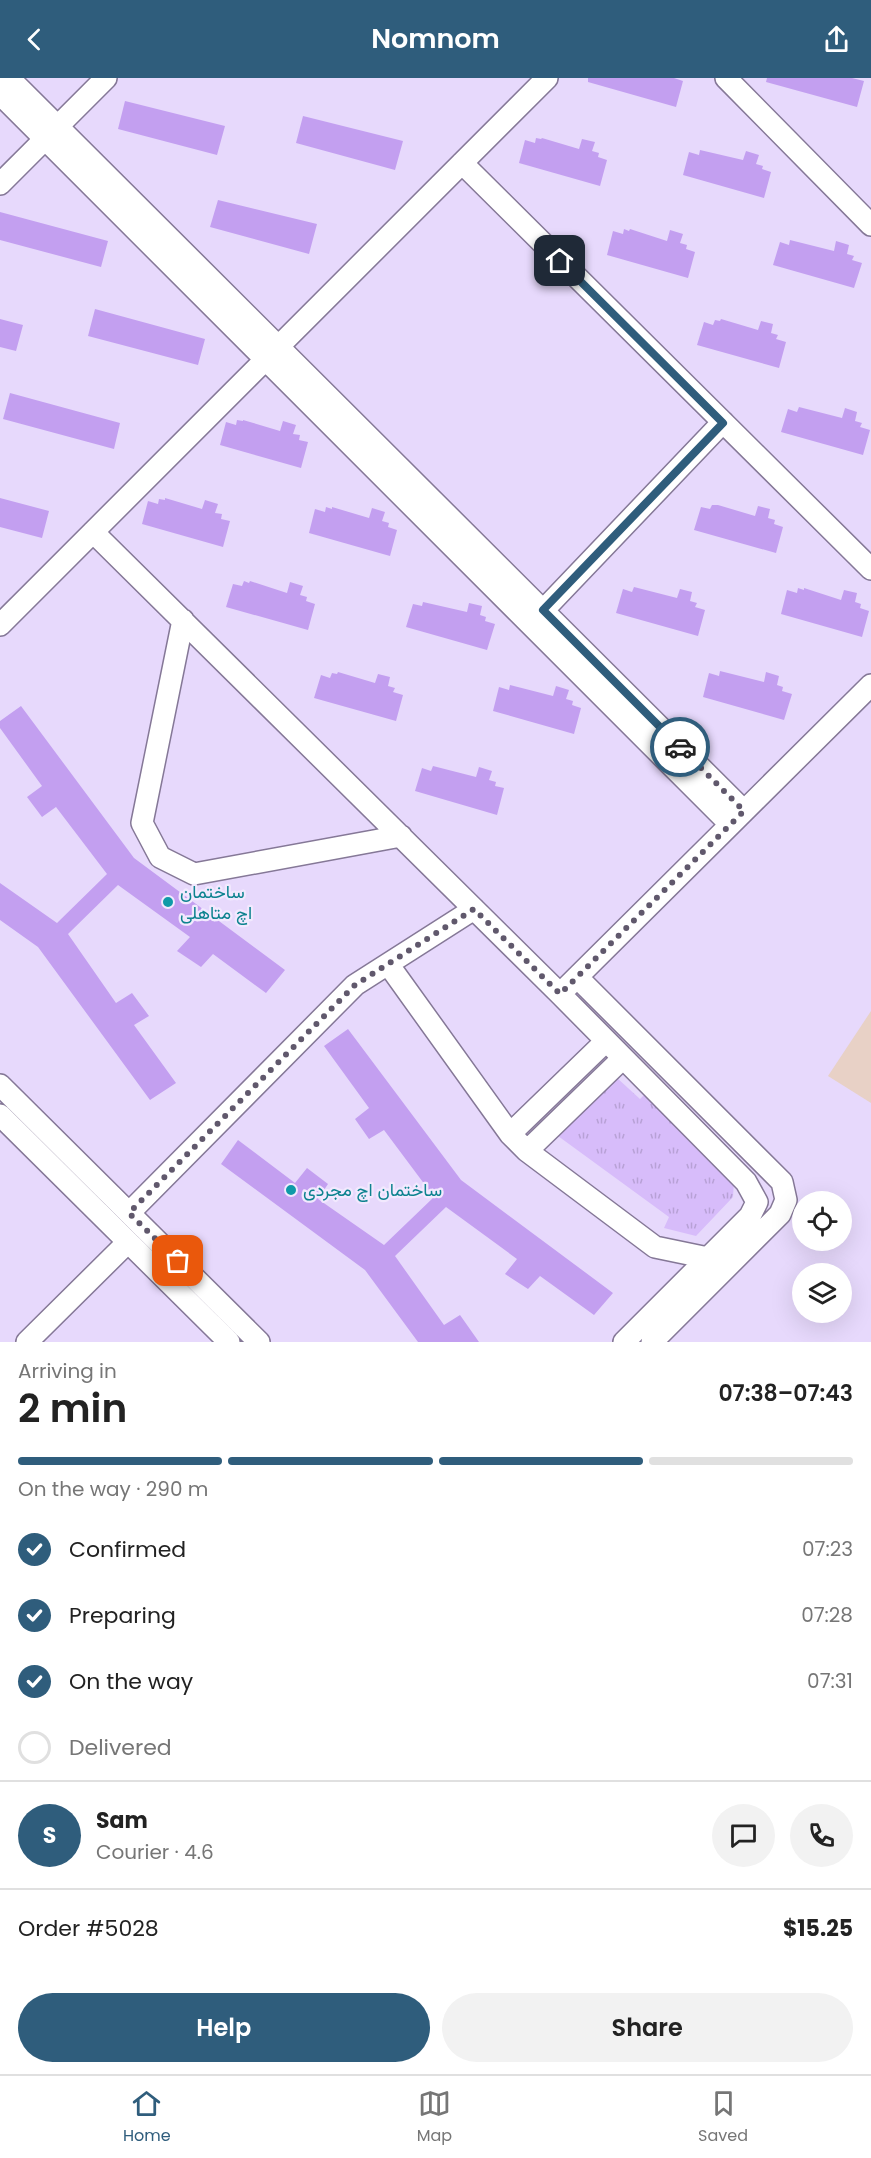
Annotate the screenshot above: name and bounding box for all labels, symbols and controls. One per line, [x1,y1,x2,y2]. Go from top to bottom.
text: Nomnom [371,20,500,57]
icon: back [18,23,51,56]
icon: share [820,23,853,56]
pin [534,235,585,286]
icon: home [543,244,576,277]
courier [650,717,710,777]
icon: car [664,731,697,764]
place label: ساختمان اچ متاهلی [180,879,252,925]
marker: ساختمان اچ متاهلی [161,895,175,909]
place label: ساختمان اچ مجردی [303,1177,442,1202]
marker: ساختمان اچ مجردی [284,1183,298,1197]
map controls [792,1191,852,1323]
button: locate [792,1191,852,1251]
pin [152,1235,203,1286]
icon: bag [161,1244,194,1277]
button: layers [792,1263,852,1323]
text: Arriving in [18,1357,117,1385]
text: 07:38–07:43 [718,1378,853,1409]
text: 2 min [18,1381,127,1436]
text: On the way · 290 m [18,1475,208,1503]
icon: check [18,1533,51,1566]
text: Confirmed [69,1534,186,1565]
text: 07:23 [802,1535,853,1563]
icon: check [18,1599,51,1632]
text: Preparing [69,1600,176,1631]
text: 07:28 [801,1601,853,1629]
icon: check [18,1665,51,1698]
text: On the way [69,1666,193,1697]
text: 07:31 [807,1667,853,1695]
text: Delivered [69,1732,172,1763]
button: chat [712,1804,775,1867]
button: phone [790,1804,853,1867]
text: Sam [96,1805,148,1836]
text: S [43,1820,56,1851]
text: Courier · 4.6 [96,1838,214,1866]
text: Order #5028 [18,1913,159,1944]
text: $15.25 [783,1913,853,1944]
button: Help [18,1993,430,2062]
button: Share [442,1993,853,2062]
tab: Home [123,2087,171,2148]
tab: Map [417,2087,452,2148]
tab: Saved [698,2087,748,2148]

